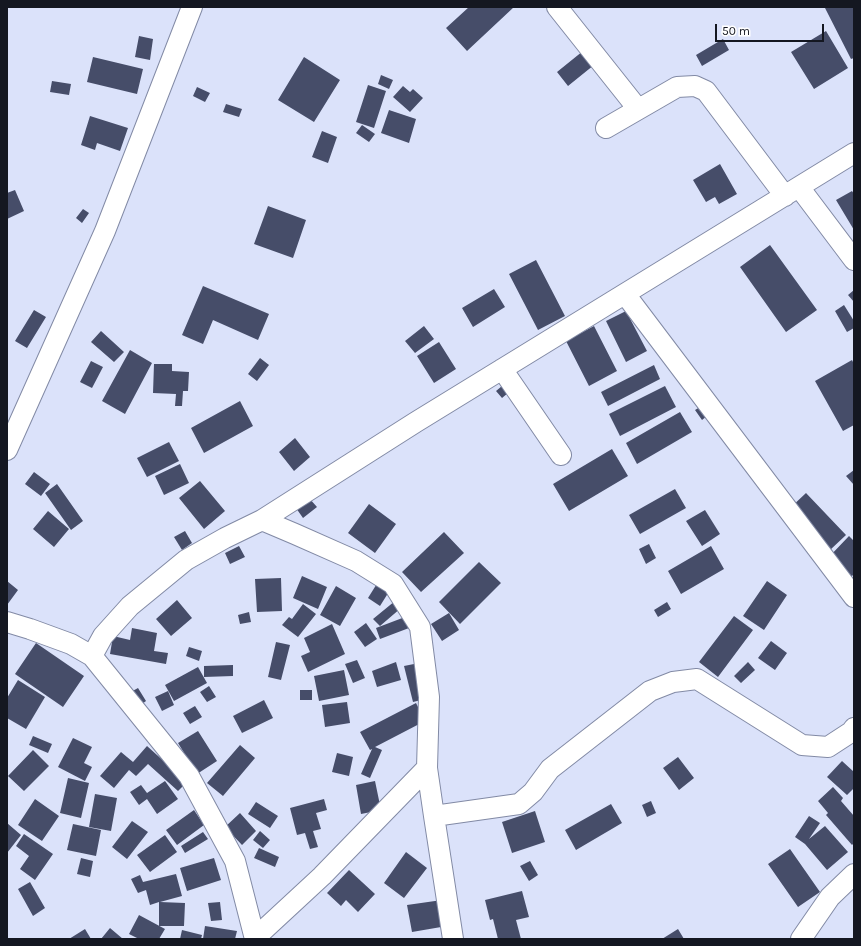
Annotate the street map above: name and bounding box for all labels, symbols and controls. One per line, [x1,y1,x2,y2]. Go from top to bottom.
scale bar [717,16,826,42]
text: 50 m [722,24,750,38]

